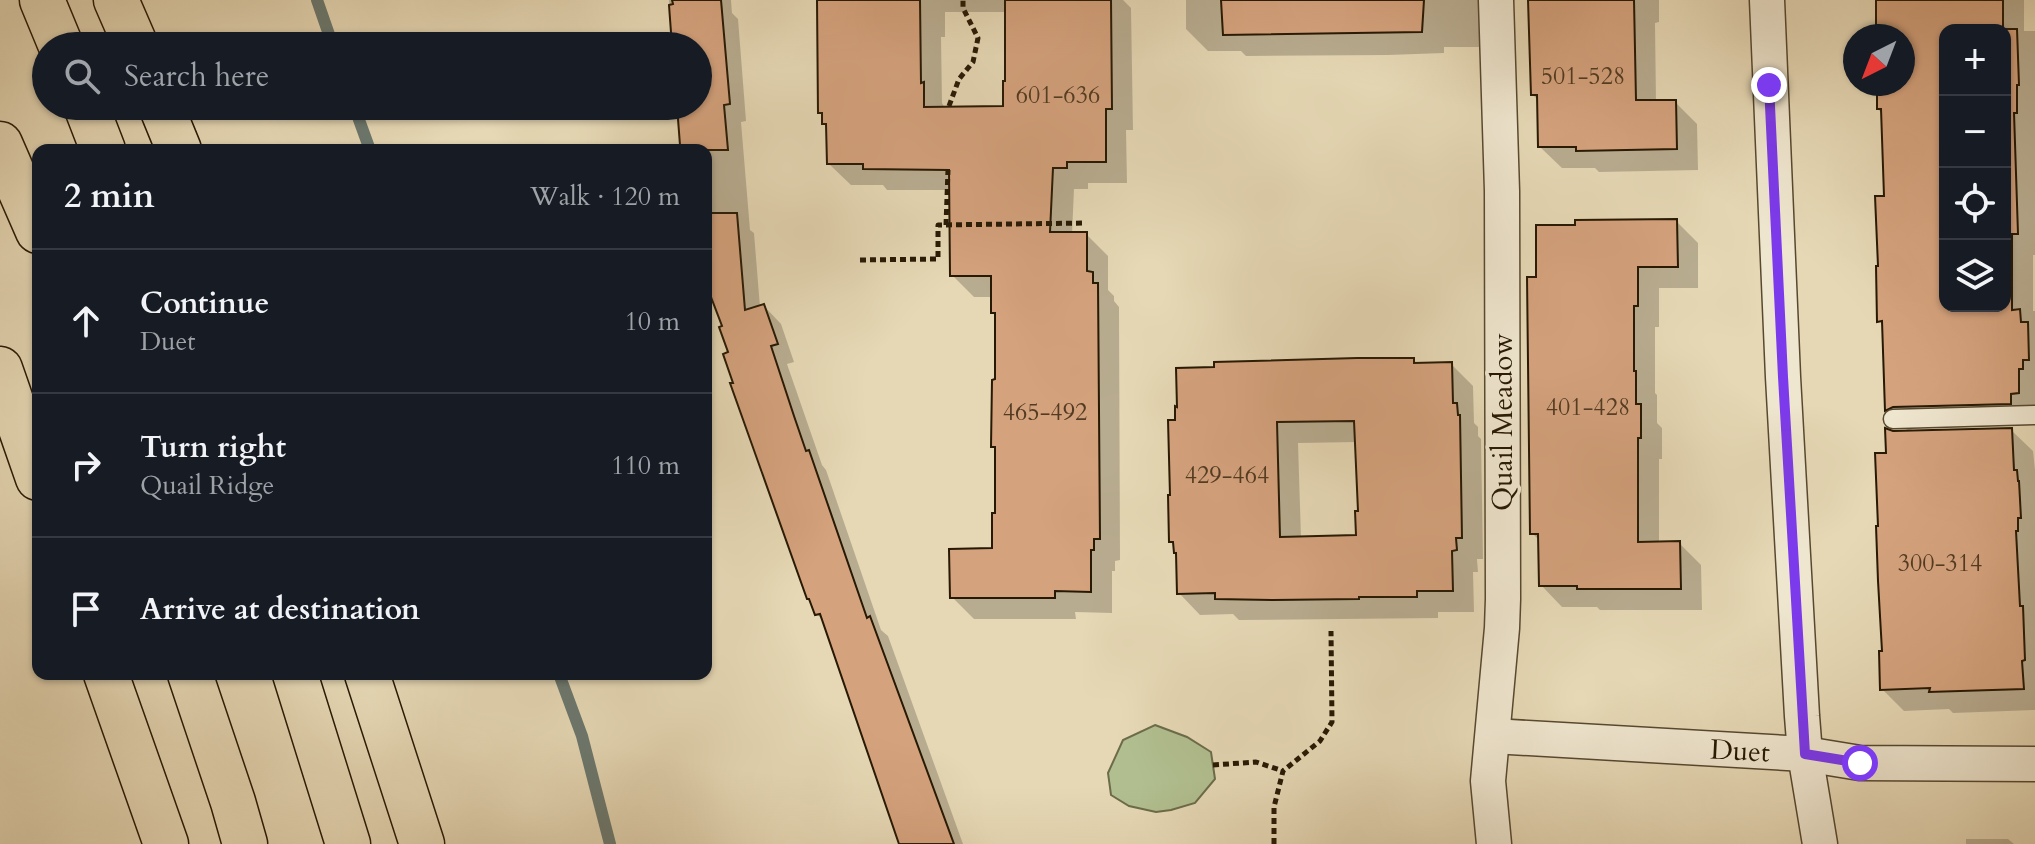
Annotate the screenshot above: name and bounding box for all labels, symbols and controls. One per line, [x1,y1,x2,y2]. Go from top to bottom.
north arrow [1843,24,1915,96]
map controls [1939,24,2011,312]
button: + [1939,24,2011,96]
search box [32,32,712,120]
icon: search [60,54,104,98]
text: Search here [124,56,269,97]
house number: 501-528 [1541,60,1625,93]
route end [1751,67,1787,103]
house number: 601-636 [1016,79,1100,112]
button: − [1939,96,2011,168]
button: locate [1939,168,2011,240]
text: 2 min [64,173,155,219]
text: Walk · 120 m [530,179,680,214]
button: layers [1939,240,2011,312]
text: Continue [140,283,269,324]
icon: ahead [64,299,108,343]
text: 10 m [624,304,680,339]
text: Duet [140,324,195,359]
street label: Quail Meadow [1484,333,1522,511]
house number: 401-428 [1546,391,1630,424]
house number: 465-492 [1003,396,1087,429]
text: Turn right [140,427,286,468]
icon: right [64,443,108,487]
text: 110 m [611,448,680,483]
house number: 429-464 [1185,459,1269,492]
text: Quail Ridge [140,468,274,503]
house number: 300-314 [1898,547,1982,580]
icon: arrive [64,587,108,631]
text: Arrive at destination [140,589,420,630]
street label: Duet [1709,730,1771,772]
route start [1842,745,1878,781]

